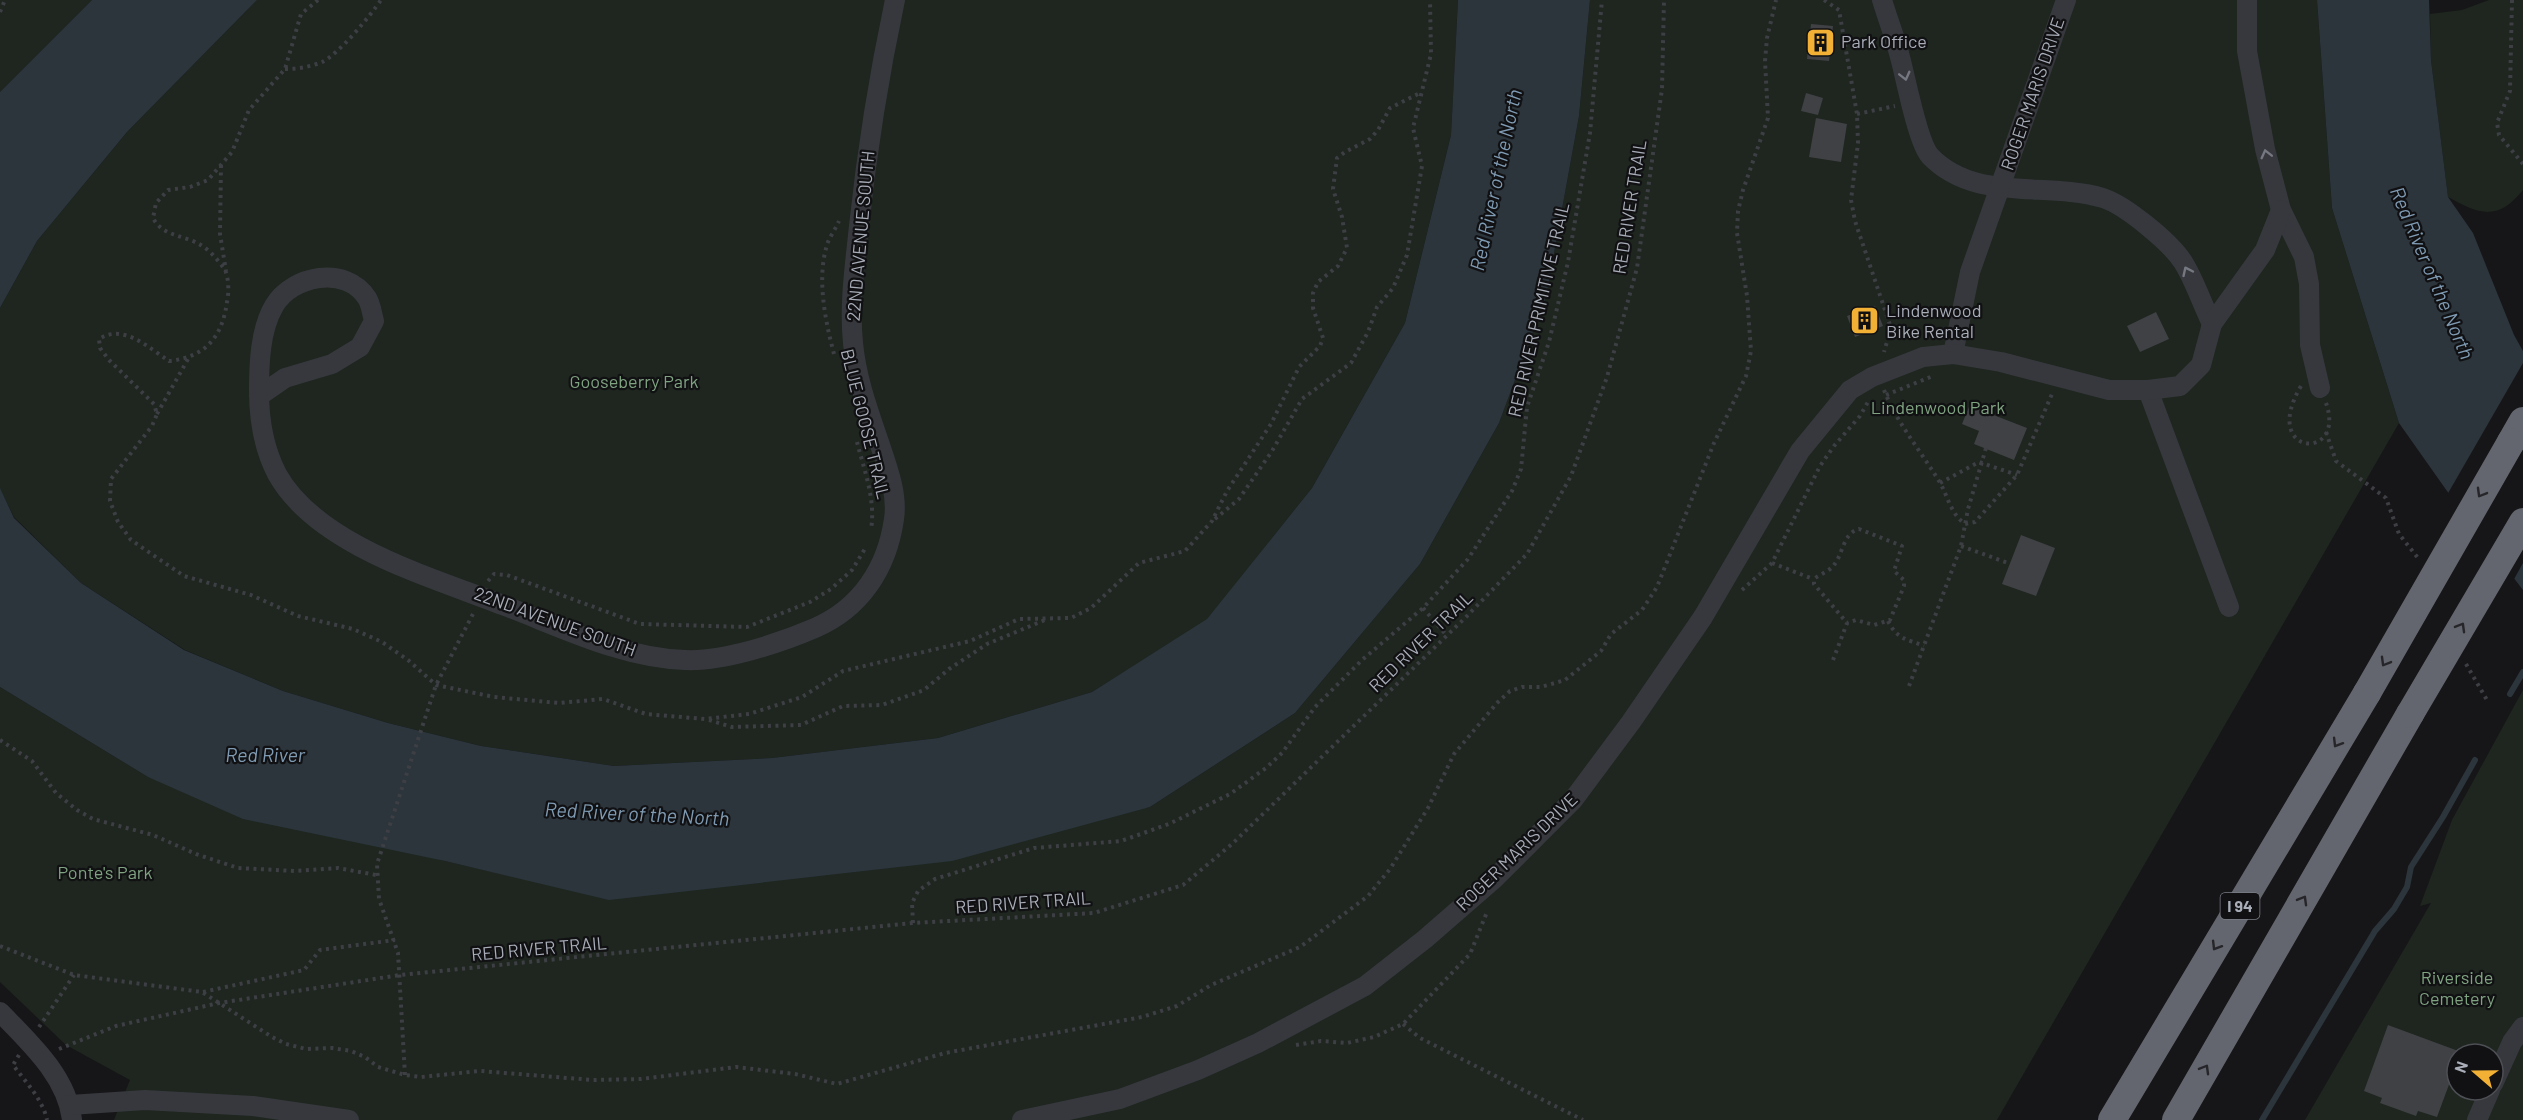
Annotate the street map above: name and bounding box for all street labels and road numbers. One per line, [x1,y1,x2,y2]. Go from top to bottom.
street label: ROGER MARIS DRIVE [1996,14,2069,173]
street label: RED RIVER TRAIL [1608,138,1651,276]
street label: 22ND AVENUE SOUTH [842,150,878,322]
street label: RED RIVER PRIMITIVE TRAIL [1503,200,1573,419]
street label: BLUE GOOSE TRAIL [837,346,895,501]
street label: 22ND AVENUE SOUTH [471,581,639,661]
street label: RED RIVER TRAIL [1364,586,1477,696]
street label: ROGER MARIS DRIVE [1451,788,1582,915]
street label: RED RIVER TRAIL [954,886,1091,918]
road number: I 94 [2220,893,2260,919]
street label: RED RIVER TRAIL [470,931,608,965]

